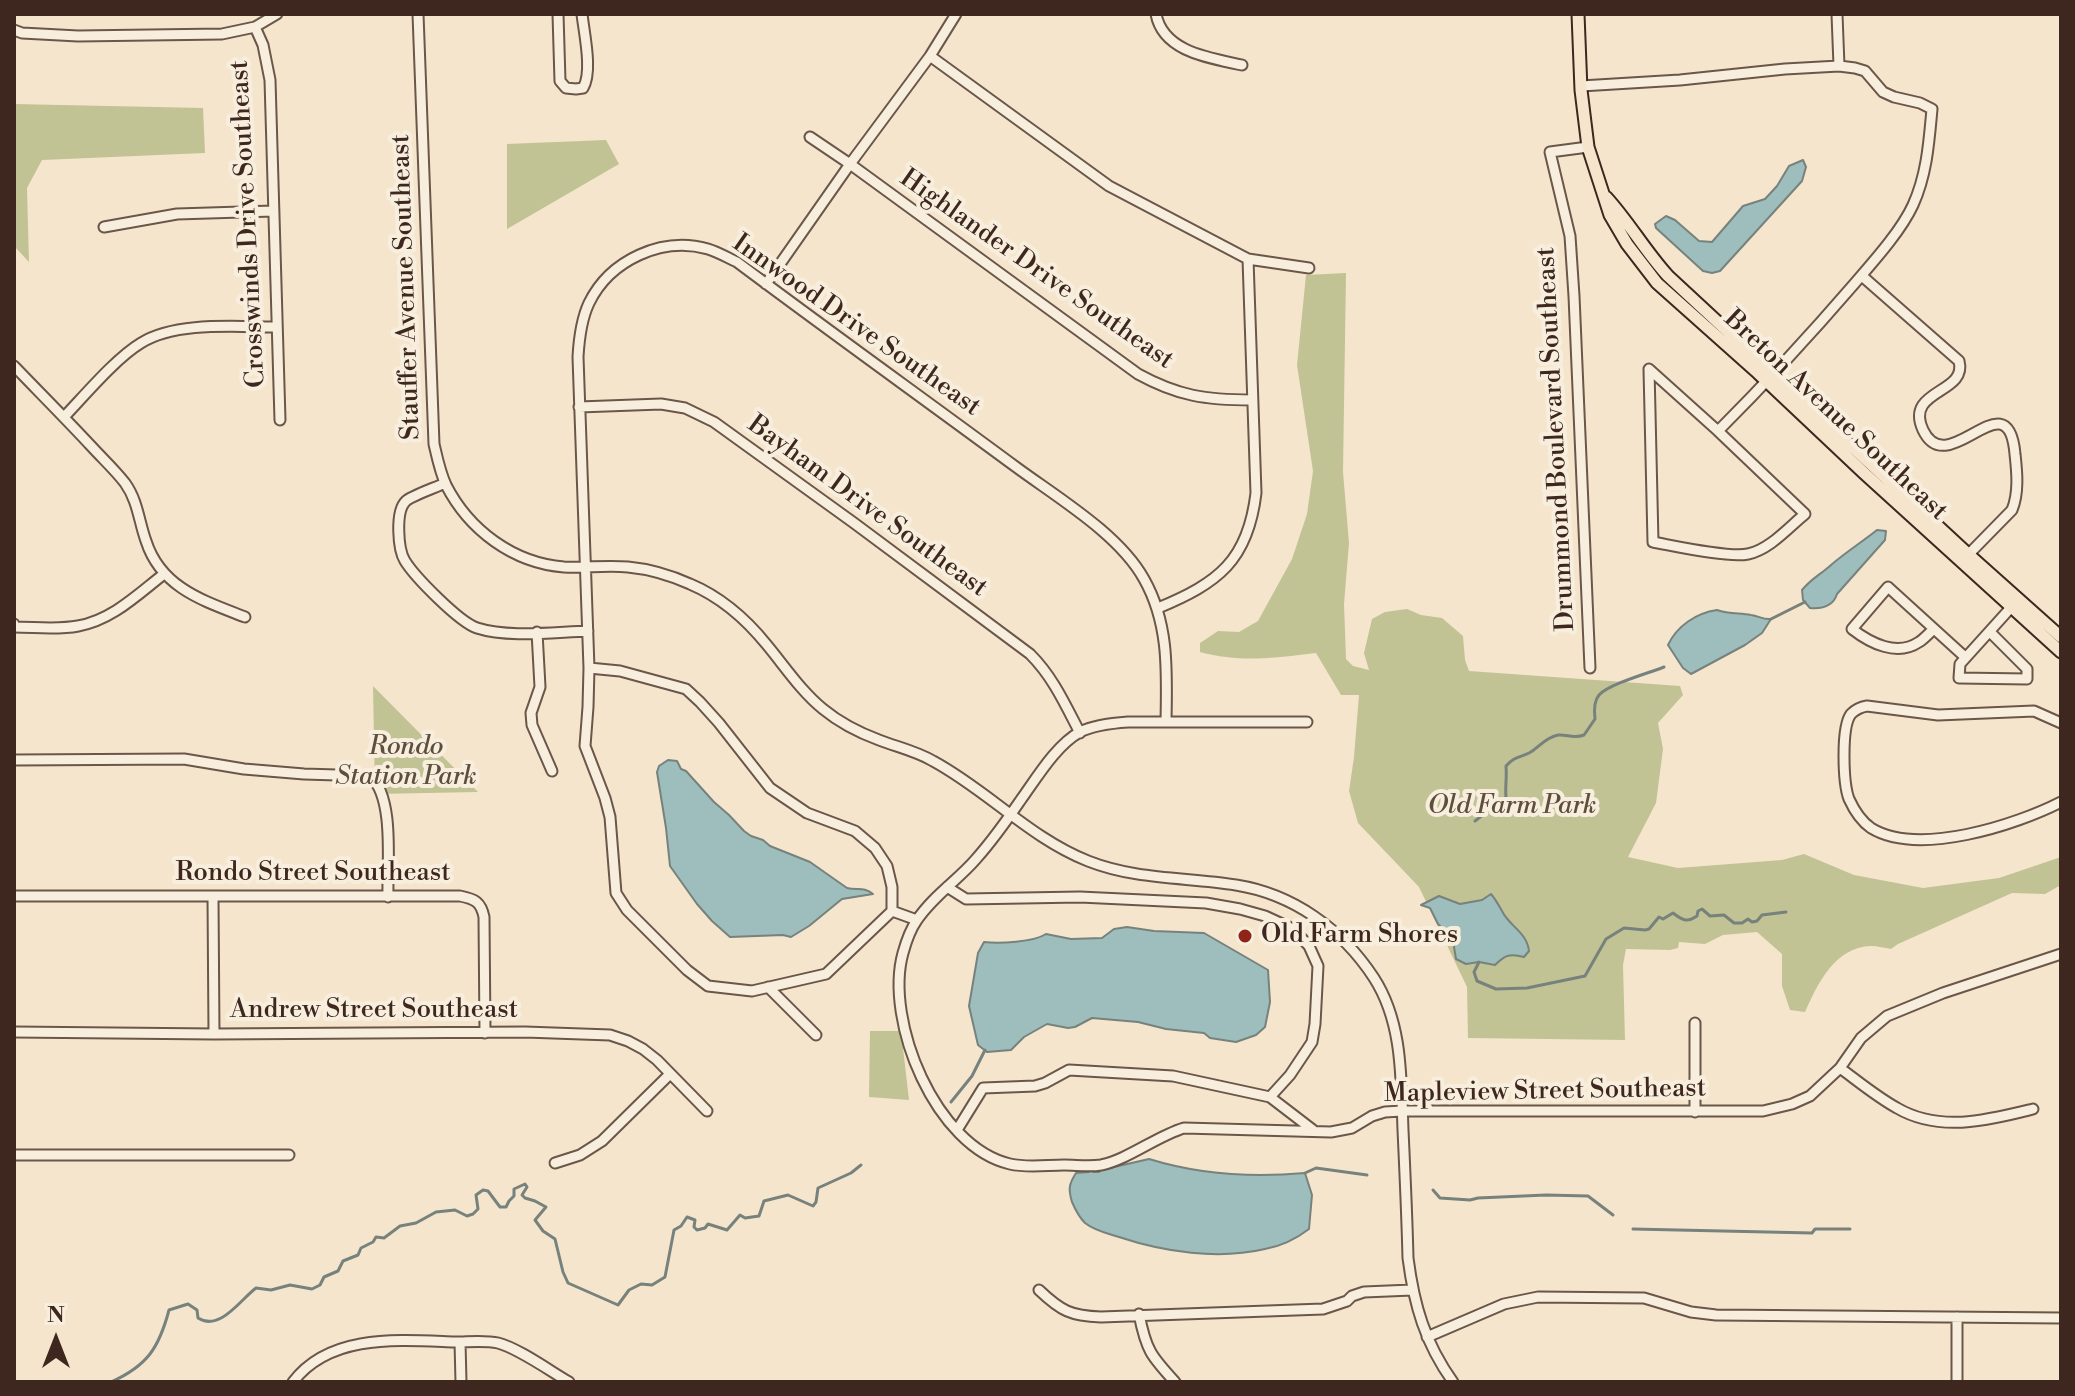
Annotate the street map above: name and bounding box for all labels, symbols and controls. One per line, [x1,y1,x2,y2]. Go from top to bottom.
street label: Crosswinds Drive Southeast [225,59,273,389]
street label: Stauffer Avenue Southeast [386,134,428,440]
street label: Highlander Drive Southeast [893,163,1179,377]
street label: Innwood Drive Southeast [726,228,986,424]
street label: Drummond Boulevard Southeast [1531,246,1583,632]
street label: Breton Avenue Southeast [1717,304,1953,528]
street label: Bayham Drive Southeast [741,410,993,604]
park label: Rondo Station Park [335,732,477,794]
park label: Old Farm Park [1428,791,1596,823]
street label: Rondo Street Southeast [175,858,451,890]
place label: Old Farm Shores [1261,920,1458,952]
marker: Old Farm Shores [1236,927,1254,945]
street label: Andrew Street Southeast [230,995,518,1027]
street label: Mapleview Street Southeast [1384,1074,1706,1110]
north arrow [16,1300,96,1380]
text: N [47,1302,65,1329]

